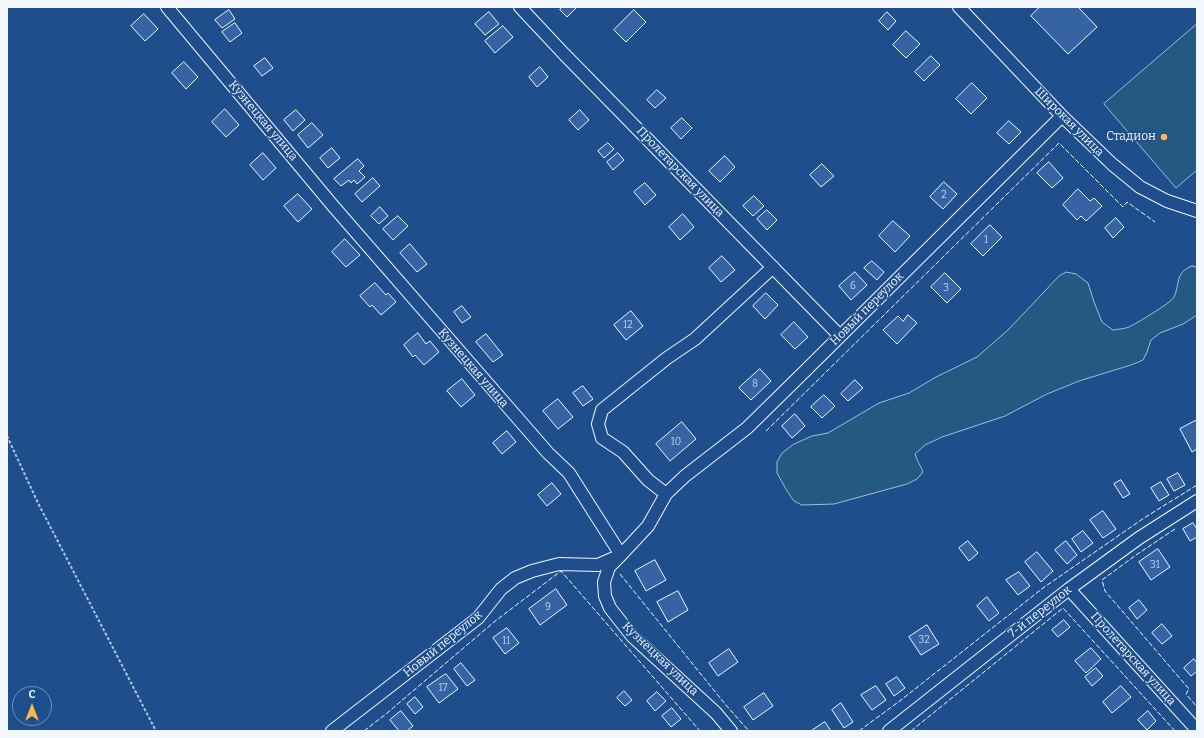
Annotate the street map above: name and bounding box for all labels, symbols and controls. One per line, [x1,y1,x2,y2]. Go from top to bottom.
street label: Кузнецкая улица [225,78,301,164]
street label: Широкая улица [1031,84,1107,160]
street label: Пролетарская улица [633,124,727,220]
place label: Стадион [1106,130,1156,144]
marker: Стадион [1159,132,1169,142]
house number: 2 [941,189,947,201]
house number: 1 [984,234,988,246]
street label: Новый переулок [827,269,907,349]
house number: 6 [850,280,856,292]
house number: 3 [943,282,949,294]
house number: 12 [623,319,633,331]
street label: Кузнецкая улица [435,326,511,410]
house number: 8 [752,378,758,390]
house number: 10 [671,436,681,448]
house number: 31 [1150,559,1160,571]
street label: 7-й переулок [1006,583,1074,641]
house number: 9 [545,601,551,613]
street label: Новый переулок [401,608,485,680]
street label: Пролетарская улица [1087,610,1179,708]
street label: Кузнецкая улица [619,619,701,699]
house number: 32 [918,634,930,646]
house number: 11 [502,635,510,647]
house number: 17 [439,682,447,694]
north arrow [12,686,52,726]
text: С [29,688,35,701]

